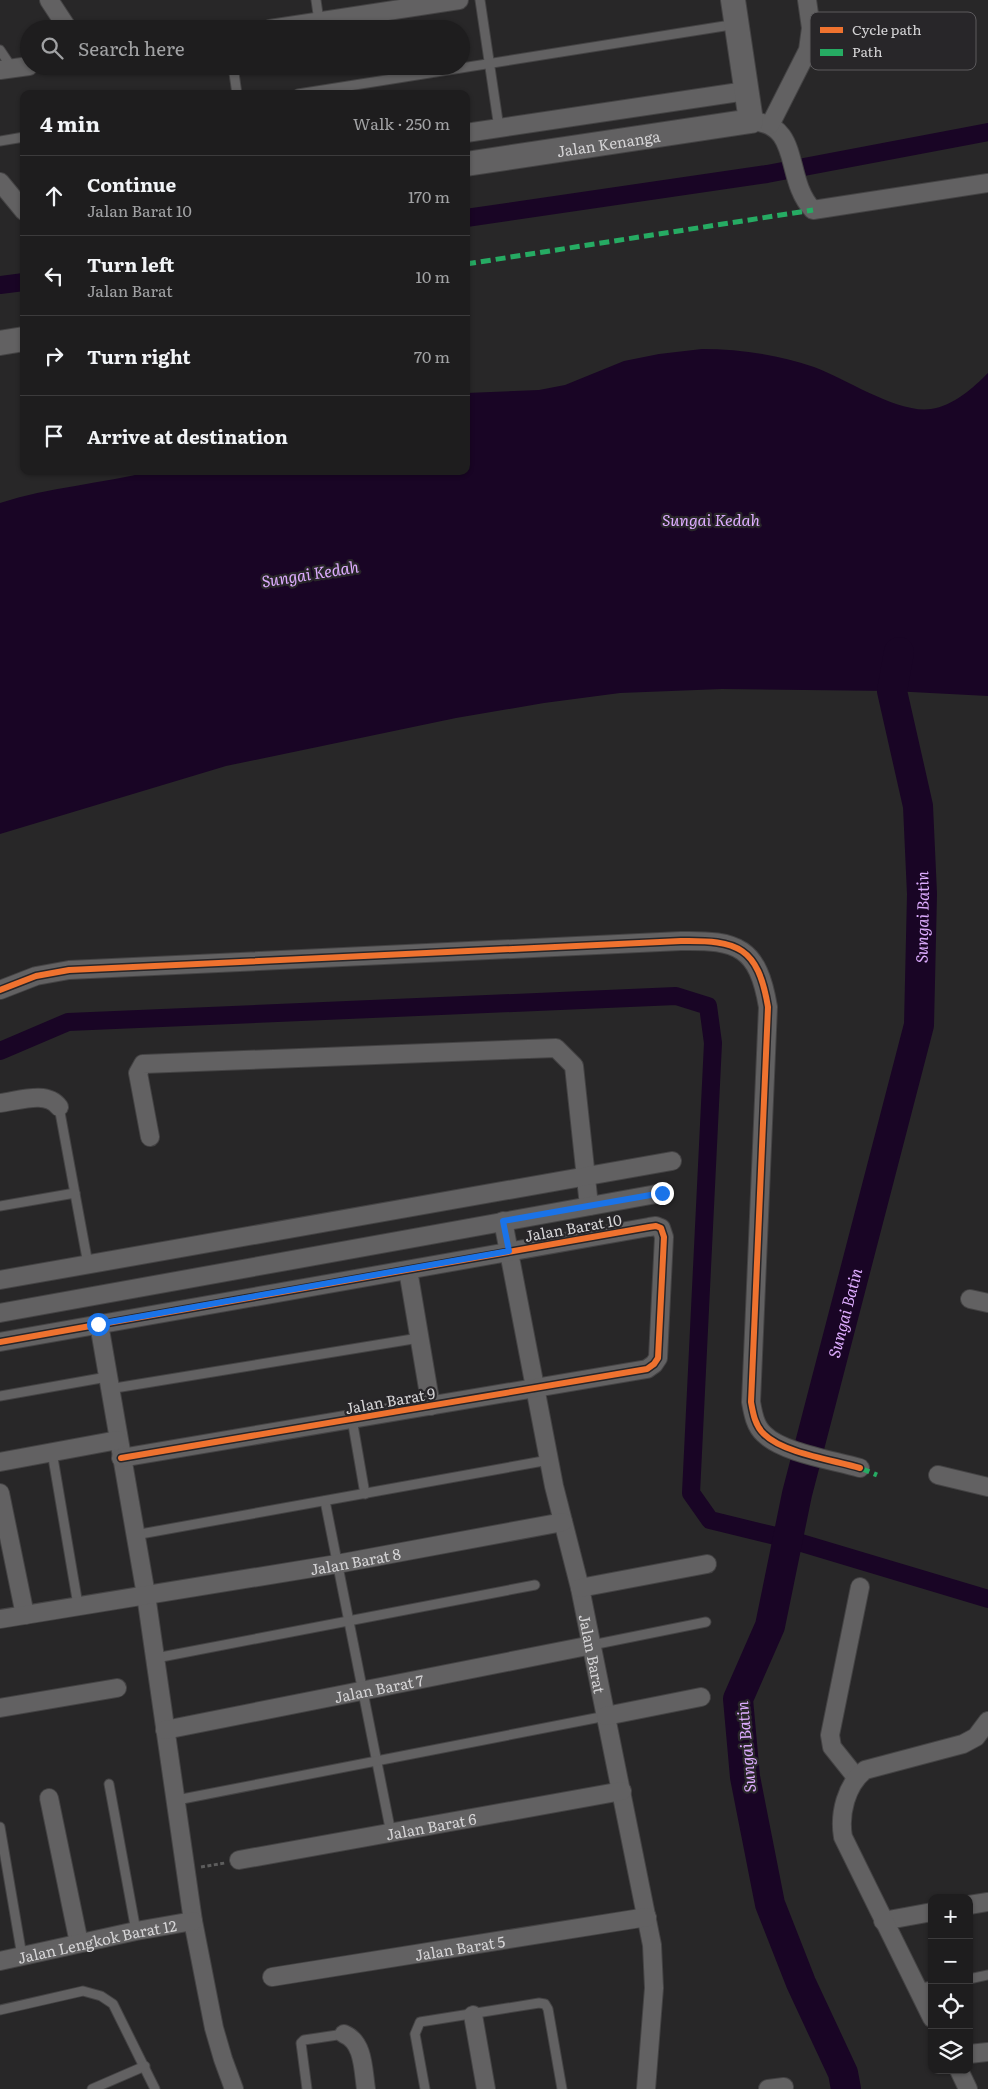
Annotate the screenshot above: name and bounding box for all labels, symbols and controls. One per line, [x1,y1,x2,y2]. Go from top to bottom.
legend [810,12,976,70]
text: Cycle path [852,19,921,39]
search box [20,20,470,75]
icon: search [38,34,66,62]
text: Search here [78,34,185,62]
text: Path [852,41,882,61]
text: 4 min [40,107,100,138]
text: Walk · 250 m [353,111,450,135]
street label: Jalan Kenanga [555,123,663,162]
text: Continue [87,170,176,198]
icon: ahead [40,182,68,210]
text: 170 m [408,184,450,208]
text: Jalan Barat 10 [87,198,192,222]
text: Turn left [87,250,174,278]
icon: left [40,262,68,290]
text: 10 m [416,264,450,288]
text: Jalan Barat [87,278,173,302]
icon: right [40,342,68,370]
text: Turn right [87,342,191,370]
text: 70 m [414,344,450,368]
icon: arrive [40,422,68,450]
text: Arrive at destination [87,422,288,450]
water label: Sungai Kedah [662,507,761,531]
water label: Sungai Kedah [260,553,361,593]
water label: Sungai Batin [908,870,934,963]
route end [651,1182,674,1205]
street label: Jalan Barat 10 [523,1207,624,1247]
water label: Sungai Batin [821,1265,867,1360]
route start [87,1313,110,1336]
street label: Jalan Barat 9 [343,1381,437,1419]
street label: Jalan Barat 8 [308,1541,402,1580]
street label: Jalan Barat [574,1612,612,1695]
street label: Jalan Barat 7 [332,1667,426,1708]
water label: Sungai Batin [729,1700,761,1794]
street label: Jalan Barat 6 [384,1806,478,1845]
map controls [928,1894,973,2074]
button: + [928,1894,973,1939]
street label: Jalan Lengkok Barat 12 [15,1913,179,1968]
street label: Jalan Barat 5 [413,1928,507,1966]
button: − [928,1939,973,1984]
button: locate [928,1984,973,2029]
button: layers [928,2029,973,2074]

